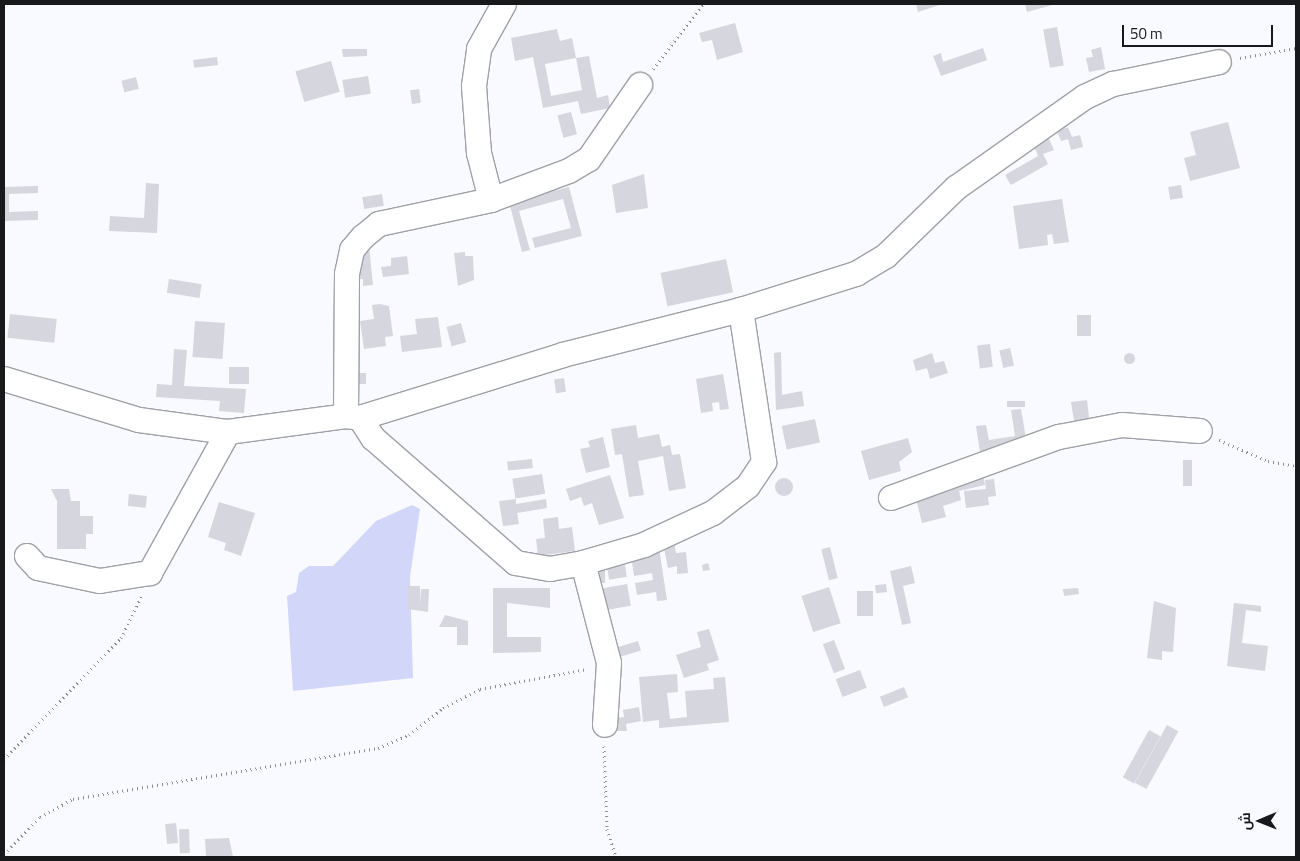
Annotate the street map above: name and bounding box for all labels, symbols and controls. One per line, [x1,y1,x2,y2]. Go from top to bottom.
scale bar [1125,15,1276,47]
text: 50 m [1130,22,1163,45]
north arrow [1235,796,1285,846]
text: ش [1234,812,1255,830]

